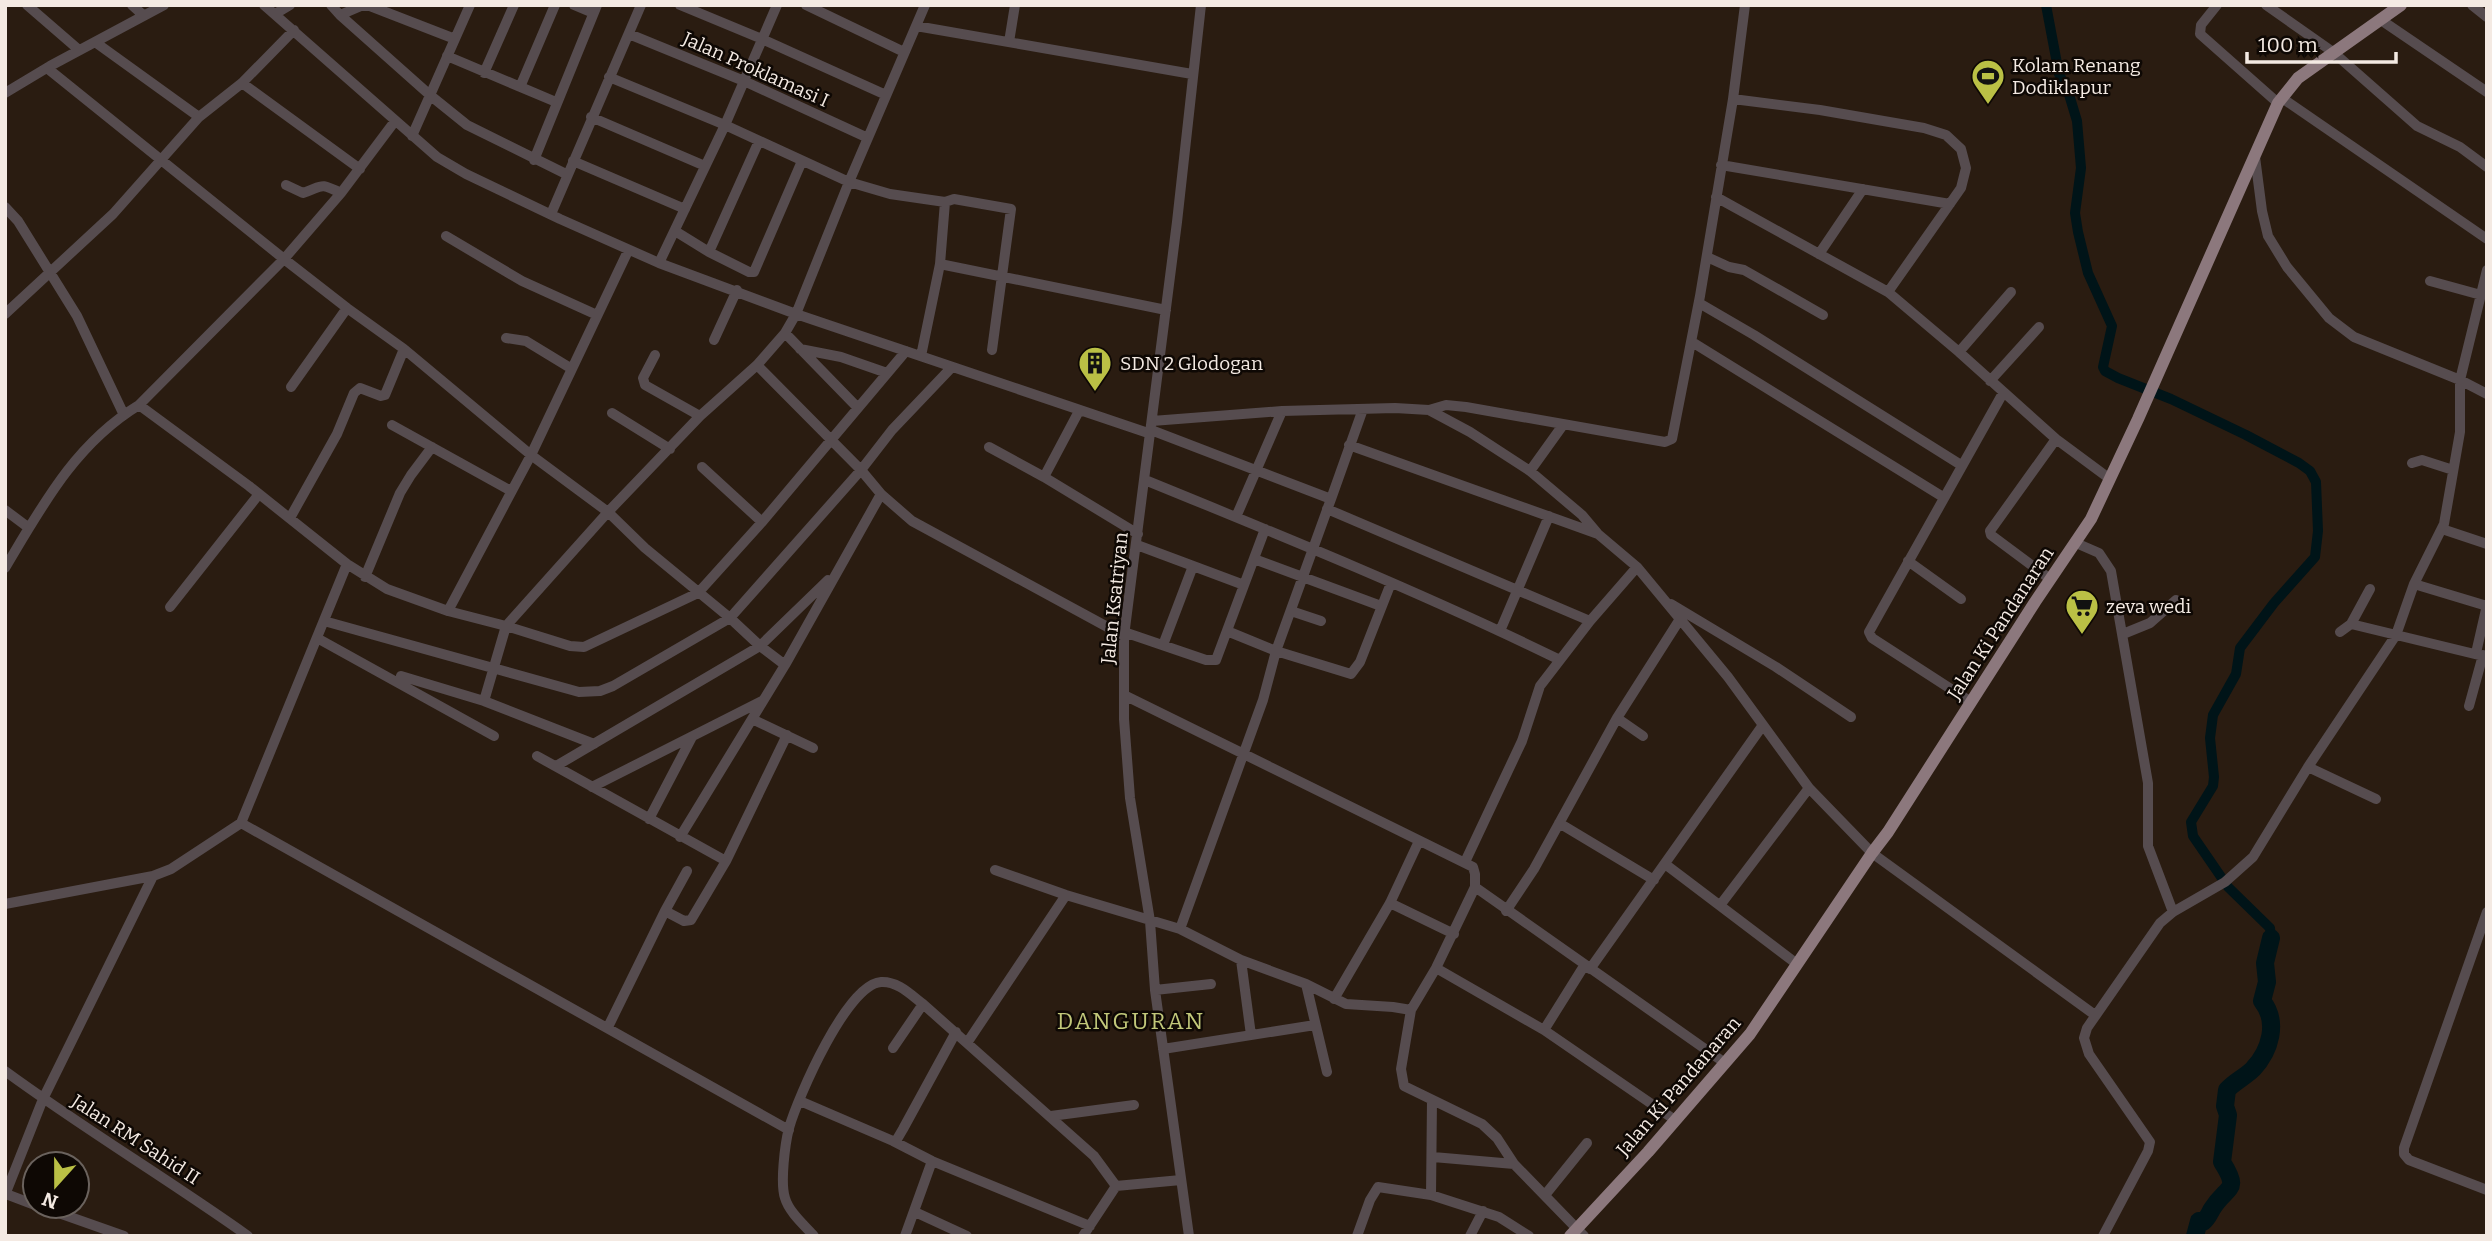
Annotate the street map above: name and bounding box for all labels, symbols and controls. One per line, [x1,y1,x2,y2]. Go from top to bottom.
scale bar [2247,21,2396,65]
street label: Jalan Proklamasi I [678,27,832,112]
text: 100 m [2258,32,2318,58]
place label: Kolam Renang Dodiklapur [2012,54,2141,99]
sports icon: Kolam Renang Dodiklapur [1969,57,2007,106]
building icon: SDN 2 Glodogan [1076,344,1114,393]
place label: SDN 2 Glodogan [1120,352,1263,375]
street label: Jalan Ksatriyan [1096,531,1133,666]
street label: Jalan Ki Pandanaran [1942,543,2058,705]
supermarket icon: zeva wedi [2063,587,2101,636]
place label: zeva wedi [2106,595,2191,618]
district label: DANGURAN [1057,1007,1205,1035]
street label: Jalan Ki Pandanaran [1611,1012,1745,1162]
street label: Jalan RM Sahid II [66,1089,204,1189]
north arrow [21,1150,91,1220]
text: N [39,1187,61,1214]

